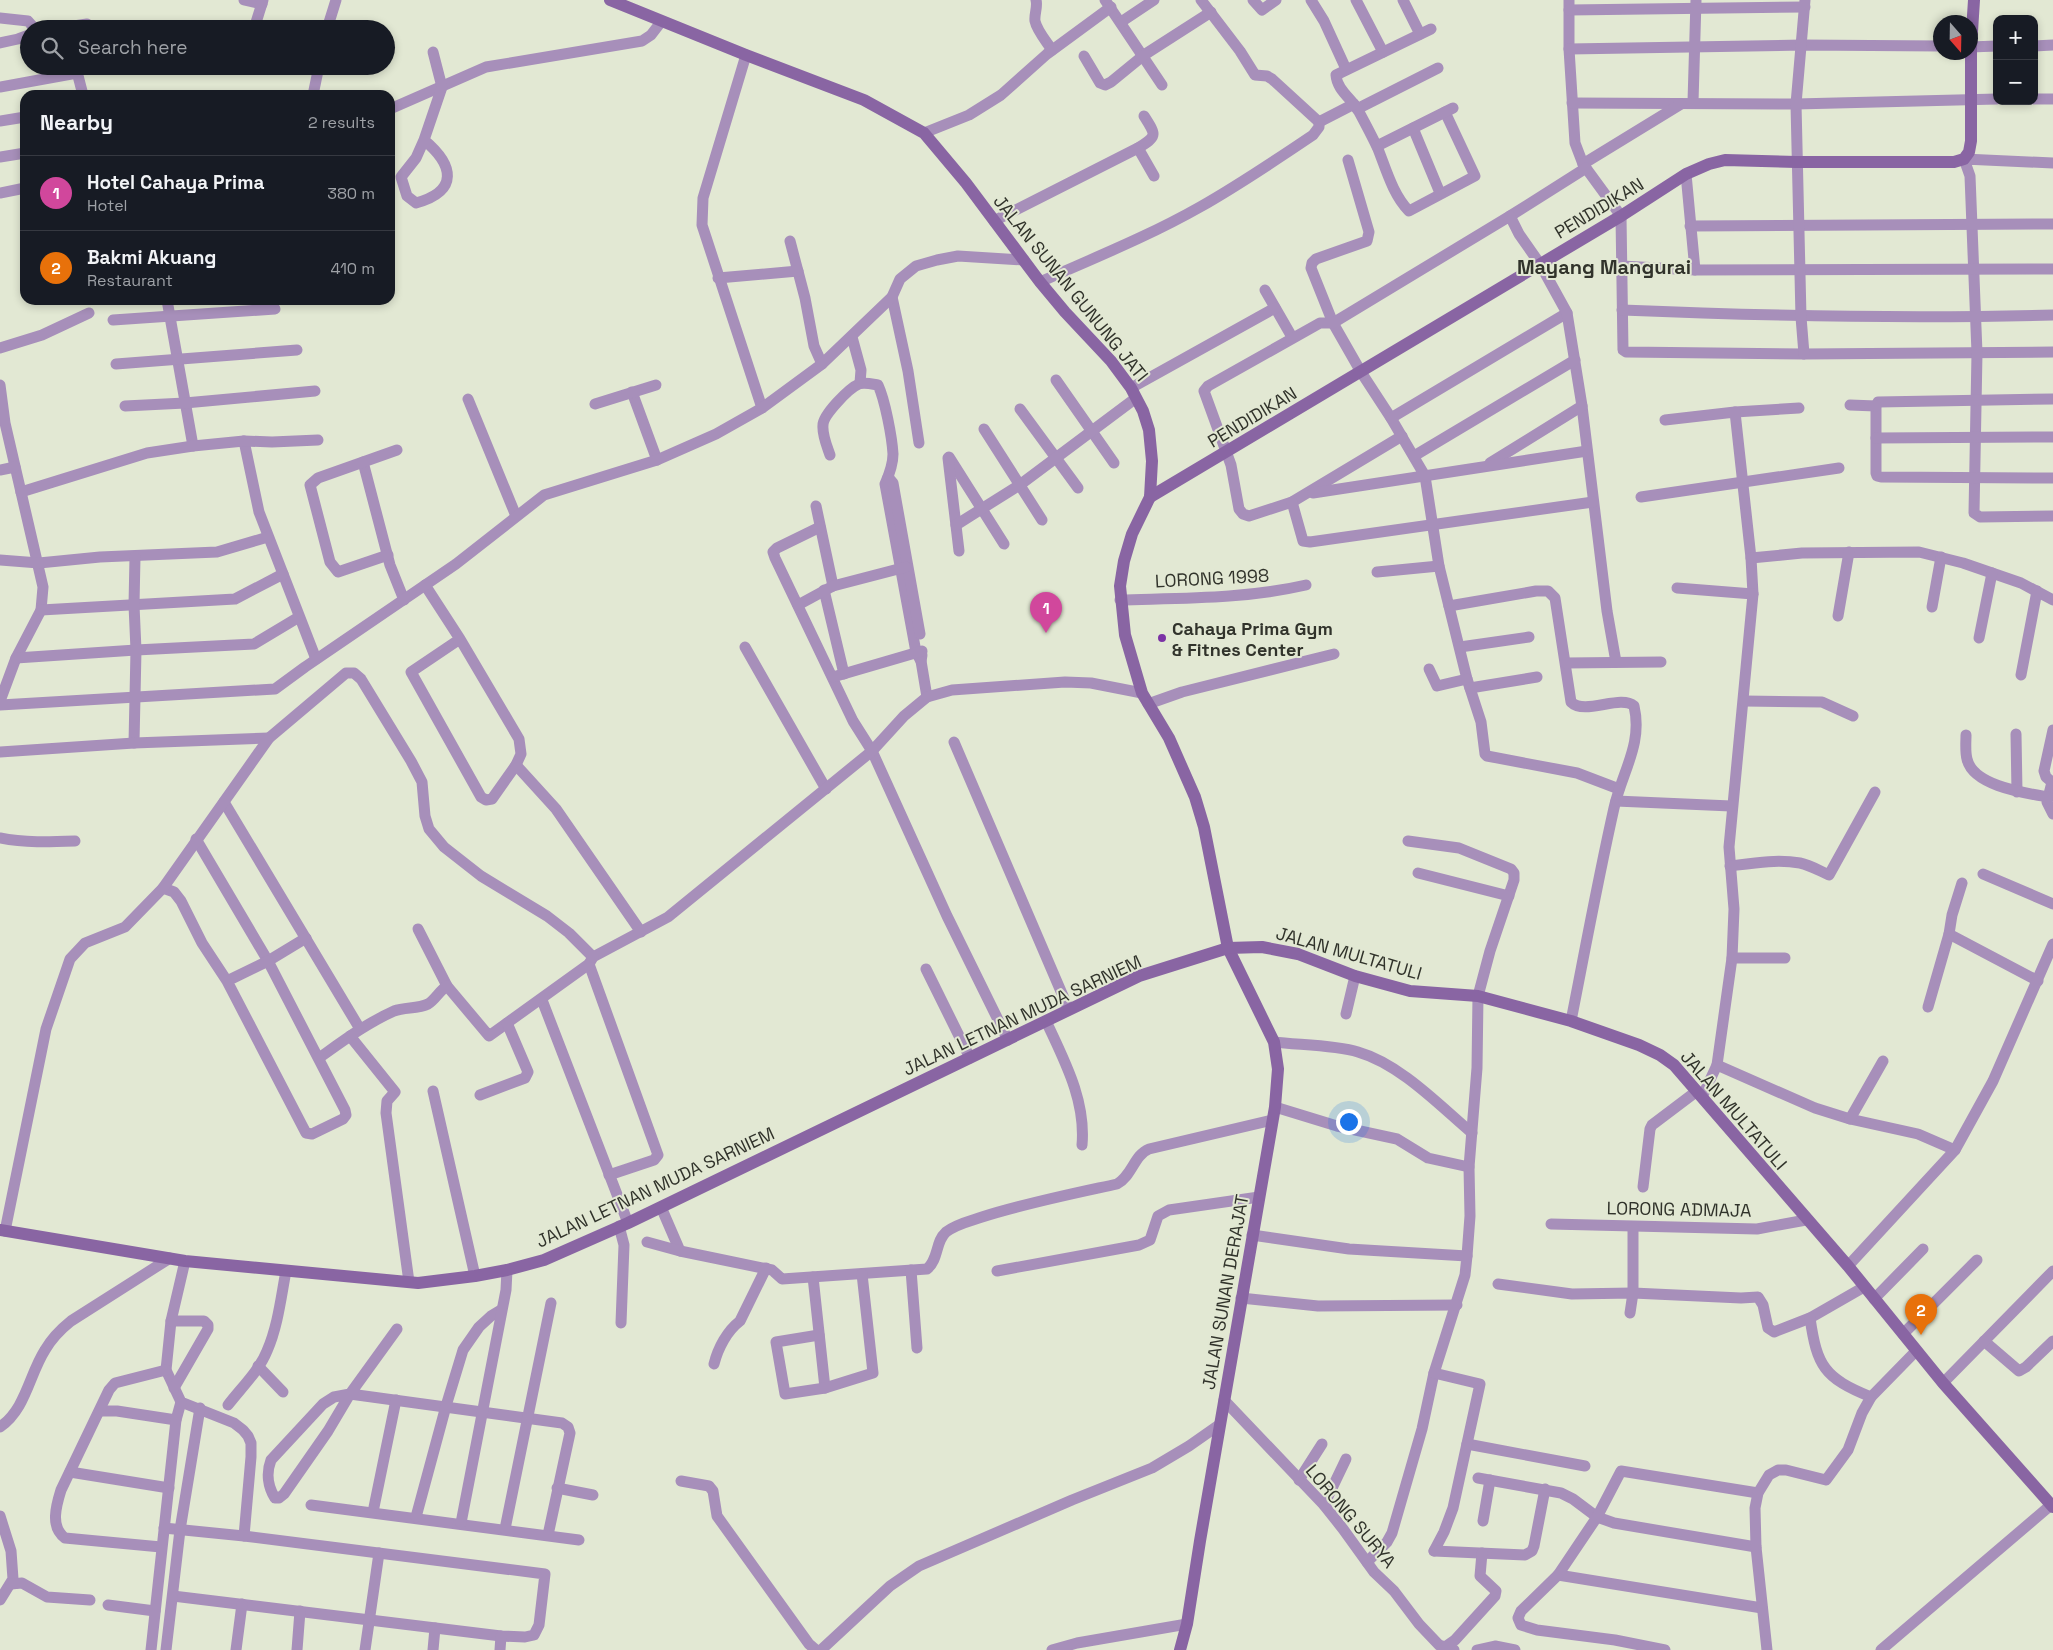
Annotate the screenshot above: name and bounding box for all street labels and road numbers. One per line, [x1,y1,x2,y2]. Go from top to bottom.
street label: PENDIDIKAN [1550,172,1648,244]
street label: JALAN SUNAN GUNUNG JATI [989,190,1153,386]
street label: PENDIDIKAN [1203,381,1301,453]
street label: LORONG 1998 [1154,564,1270,592]
street label: JALAN MULTATULI [1273,921,1425,985]
street label: JALAN LETNAN MUDA SARNIEM [899,950,1145,1080]
street label: JALAN MULTATULI [1676,1045,1792,1175]
street label: JALAN LETNAN MUDA SARNIEM [532,1122,778,1252]
street label: JALAN SUNAN DERAJAT [1197,1192,1254,1391]
street label: LORONG ADMAJA [1606,1196,1752,1222]
street label: LORONG SURYA [1301,1459,1401,1573]

